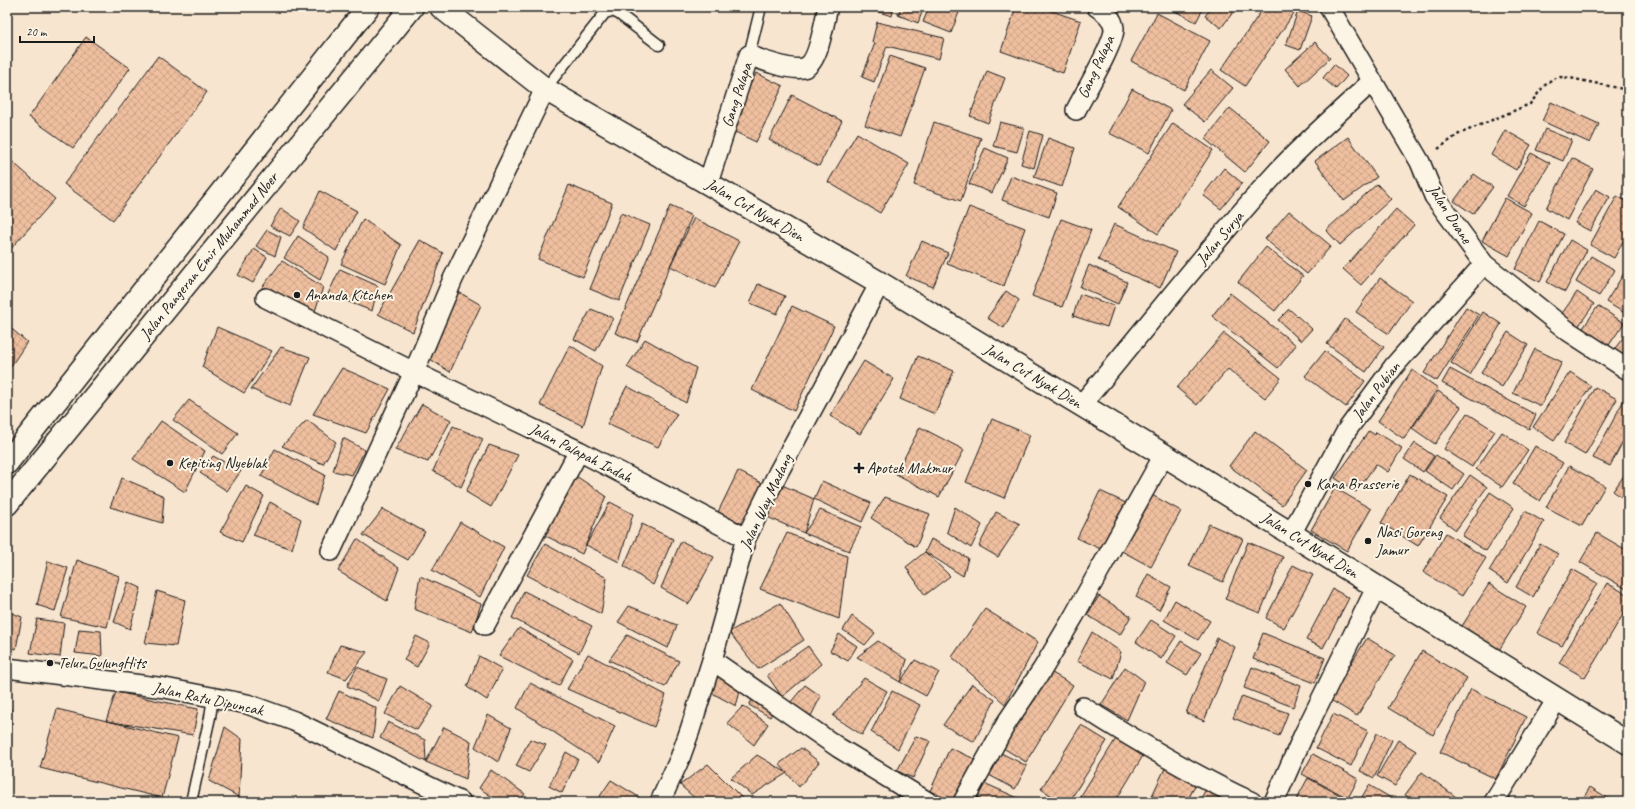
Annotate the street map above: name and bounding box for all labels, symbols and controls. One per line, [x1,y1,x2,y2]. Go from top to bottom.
scale bar [20,18,94,44]
text: 20 m [26,24,48,40]
street label: Gang Palapa [1073,32,1120,102]
street label: Gang Palapa [717,59,757,130]
street label: Jalan Pangeran Emir Muhammad Noer [135,167,284,344]
street label: Jalan Cut Nyak Dien [701,173,809,247]
street label: Jalan Duane [1423,180,1477,249]
street label: Jalan Surya [1191,206,1249,270]
place label: Ananda Kitchen [305,285,393,305]
marker: Ananda Kitchen [292,290,302,300]
street label: Jalan Cut Nyak Dien [980,338,1086,413]
street label: Jalan Pubian [1347,357,1405,425]
street label: Jalan Palapah Indah [526,418,636,488]
street label: Jalan Way Madang [735,450,797,554]
place label: Kepiting Nyeblak [178,453,268,473]
marker: Kepiting Nyeblak [165,458,175,468]
place label: Apotek Makmur [867,458,954,478]
marker: Apotek Makmur [854,463,864,473]
place label: Kana Brasserie [1316,474,1400,494]
marker: Kana Brasserie [1303,479,1313,489]
street label: Jalan Cut Nyak Dien [1257,507,1363,583]
place label: Nasi Goreng Jamur [1375,522,1444,560]
marker: Nasi Goreng Jamur [1363,536,1373,546]
place label: Telur GulungHits [58,653,147,673]
marker: Telur GulungHits [45,658,55,668]
street label: Jalan Ratu Dipuncak [150,677,266,721]

